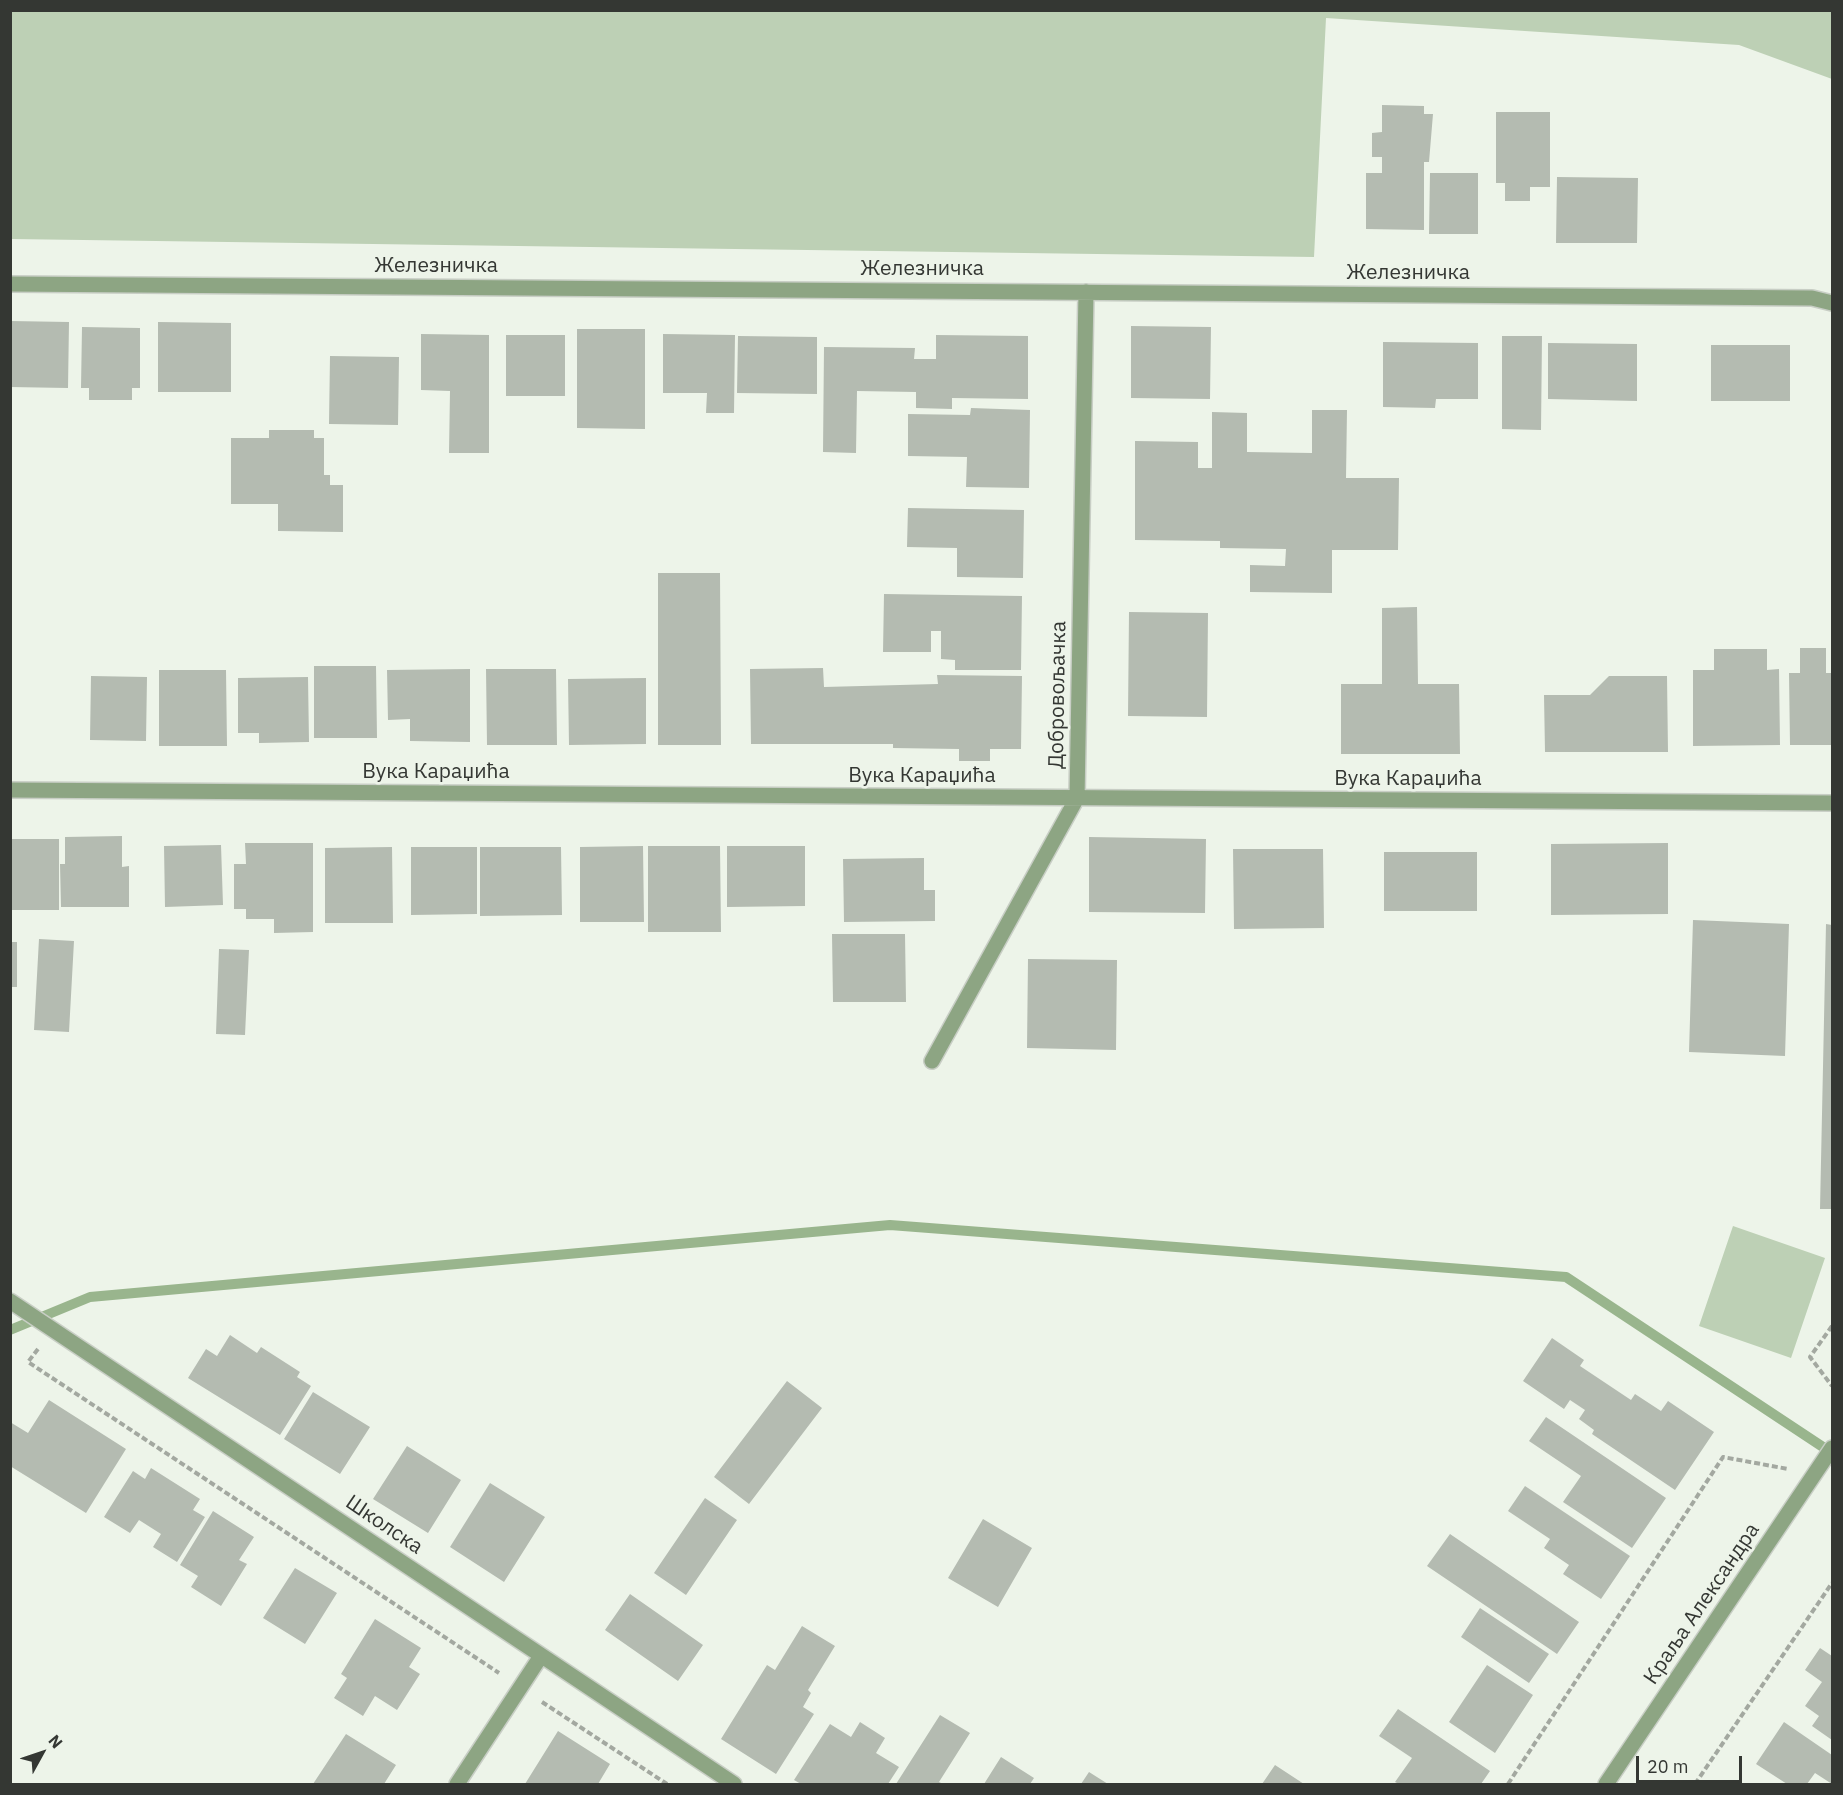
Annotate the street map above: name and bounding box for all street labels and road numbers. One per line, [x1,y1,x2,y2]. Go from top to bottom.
street label: Железничка [374,253,498,279]
street label: Железничка [860,256,984,282]
street label: Железничка [1346,260,1470,286]
street label: Добровољачка [1044,621,1072,769]
street label: Вука Караџића [362,759,510,785]
street label: Вука Караџића [848,763,996,789]
street label: Вука Караџића [1334,766,1482,792]
street label: Школска [340,1490,428,1560]
street label: Краља Александра [1639,1519,1765,1689]

